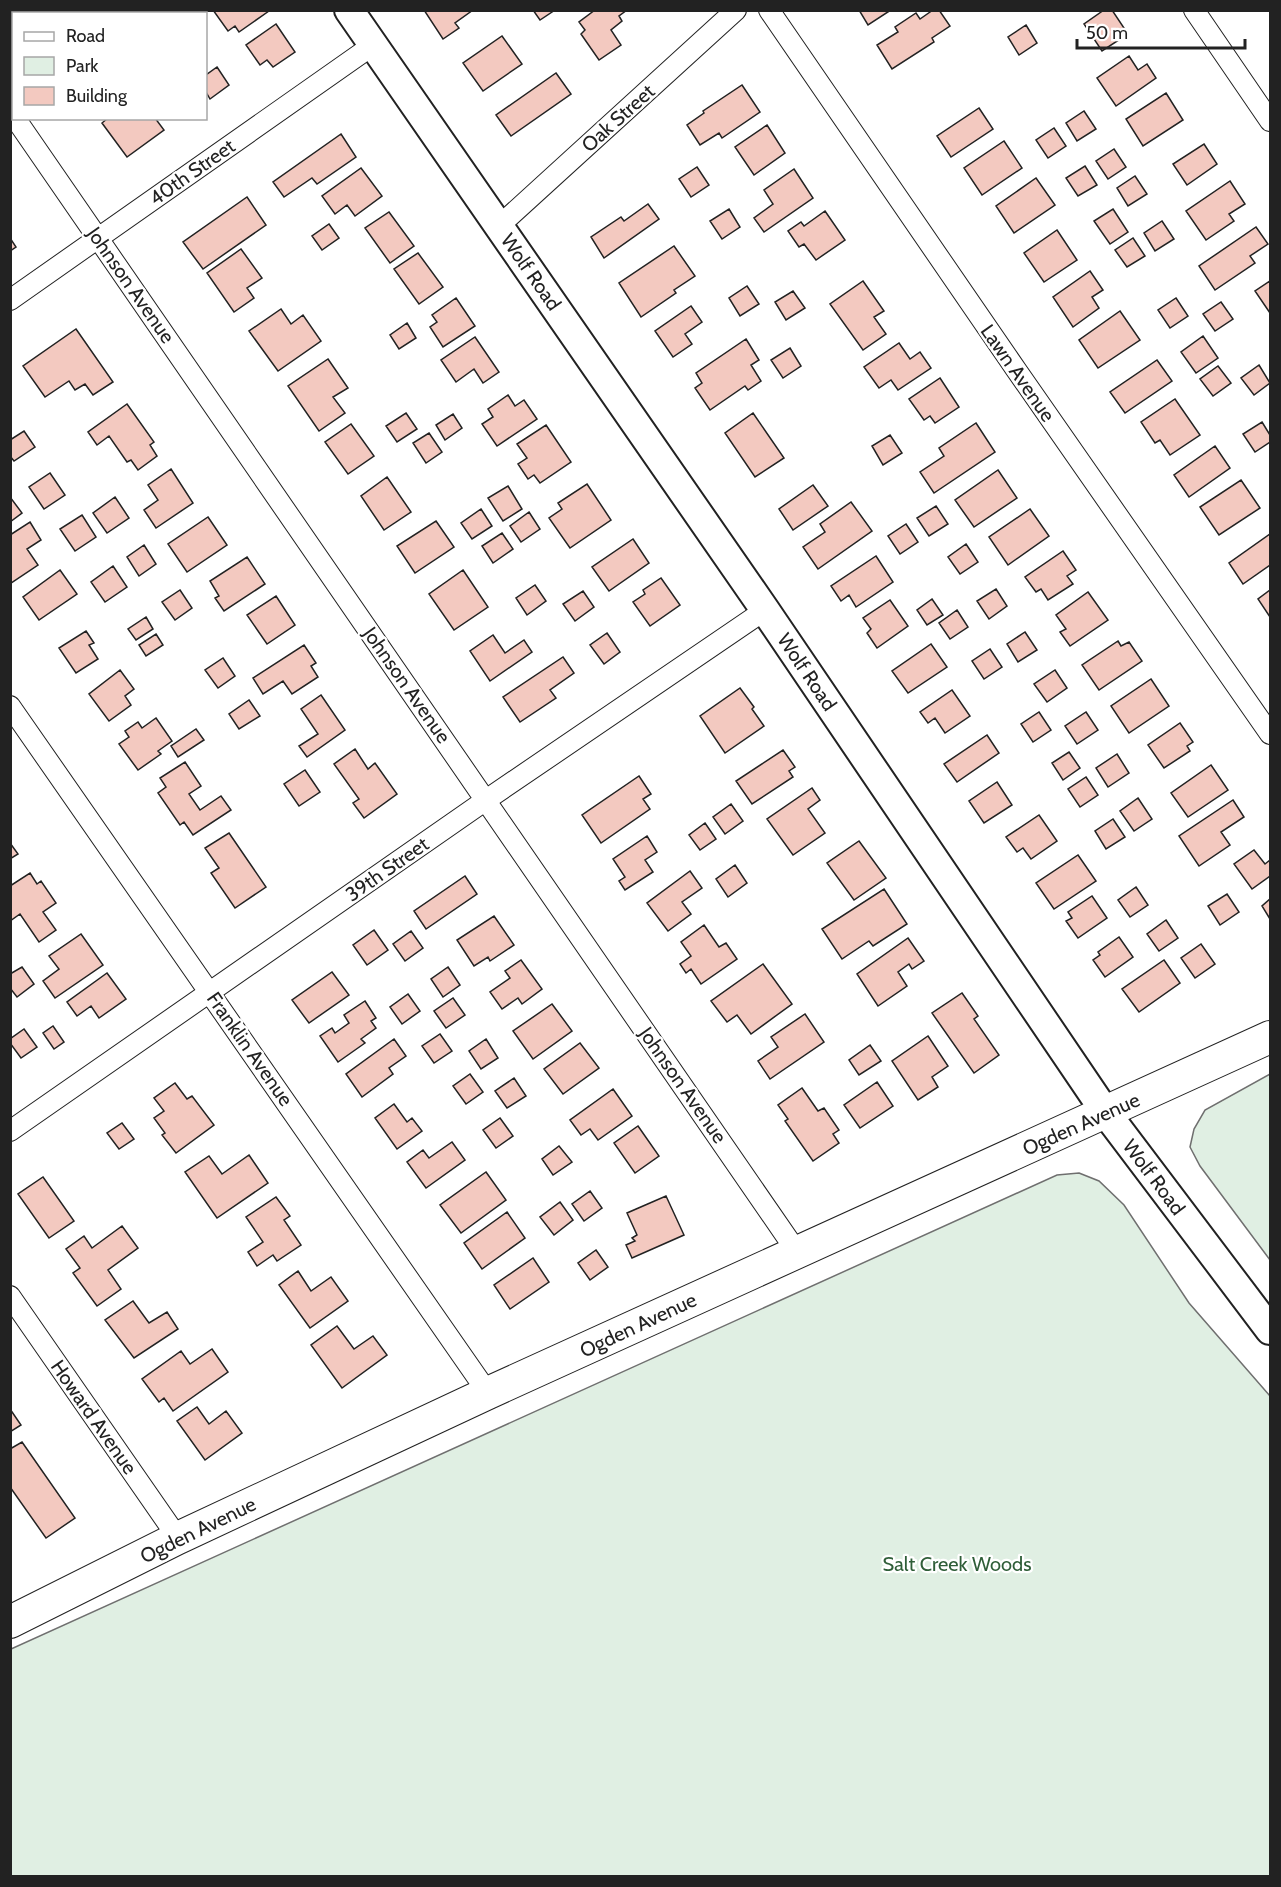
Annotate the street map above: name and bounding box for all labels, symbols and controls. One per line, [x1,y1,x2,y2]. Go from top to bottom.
legend [12,12,207,120]
scale bar [1077,12,1245,50]
text: 50 m [1086,22,1128,44]
text: Road [66,25,105,47]
text: Park [66,55,99,77]
street label: Oak Street [577,79,660,157]
text: Building [66,85,128,107]
street label: 40th Street [145,134,240,210]
street label: Johnson Avenue [82,221,180,348]
street label: Wolf Road [496,229,566,315]
street label: Lawn Avenue [976,320,1060,426]
street label: Johnson Avenue [358,621,456,748]
street label: Wolf Road [772,629,842,715]
street label: 39th Street [341,832,433,906]
street label: Franklin Avenue [202,987,298,1111]
street label: Johnson Avenue [634,1021,732,1148]
street label: Ogden Avenue [1019,1087,1143,1161]
street label: Wolf Road [1118,1134,1190,1220]
street label: Ogden Avenue [576,1288,700,1362]
street label: Howard Avenue [46,1355,142,1479]
street label: Ogden Avenue [136,1492,260,1568]
park label: Salt Creek Woods [883,1552,1031,1576]

